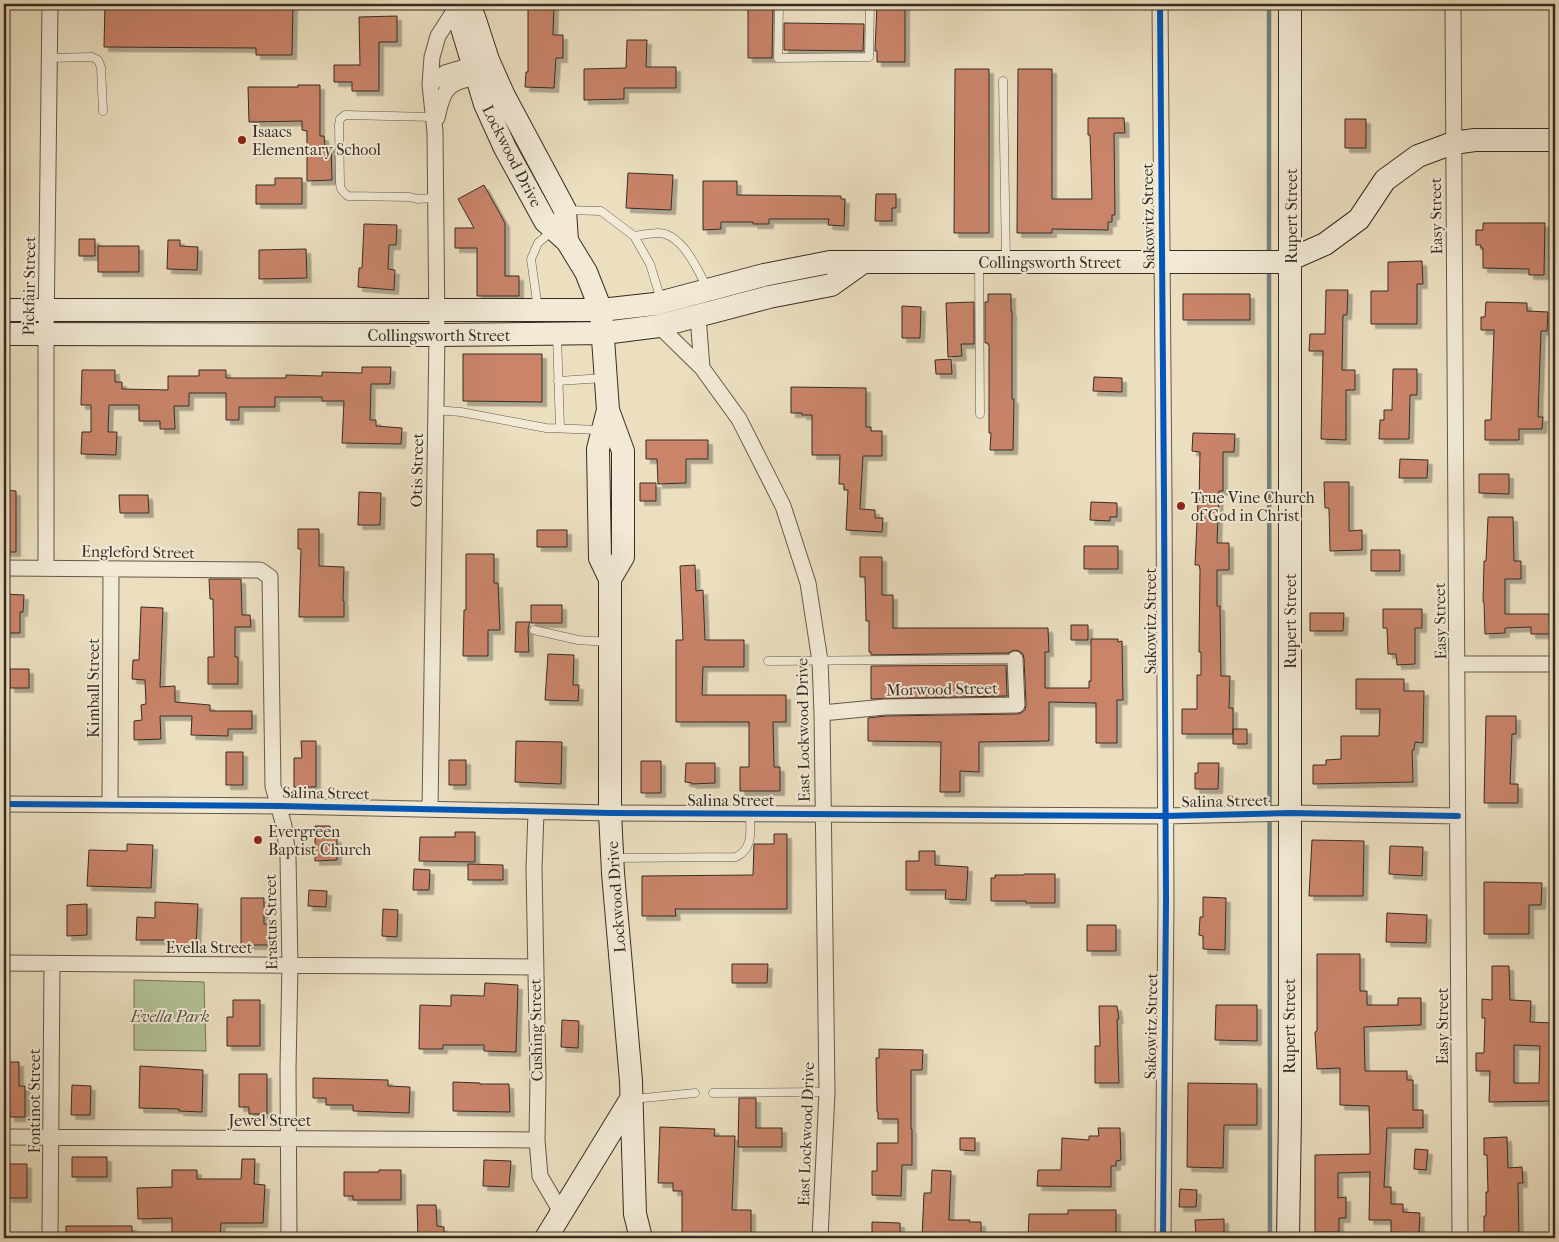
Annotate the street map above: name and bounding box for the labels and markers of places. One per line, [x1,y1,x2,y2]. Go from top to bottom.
place label: Isaacs Elementary School [252,122,381,159]
marker: Isaacs Elementary School [236,134,248,146]
place label: True Vine Church of God in Christ [1191,488,1315,525]
marker: True Vine Church of God in Christ [1175,500,1187,512]
place label: Evergreen Baptist Church [268,822,371,859]
marker: Evergreen Baptist Church [252,834,264,846]

